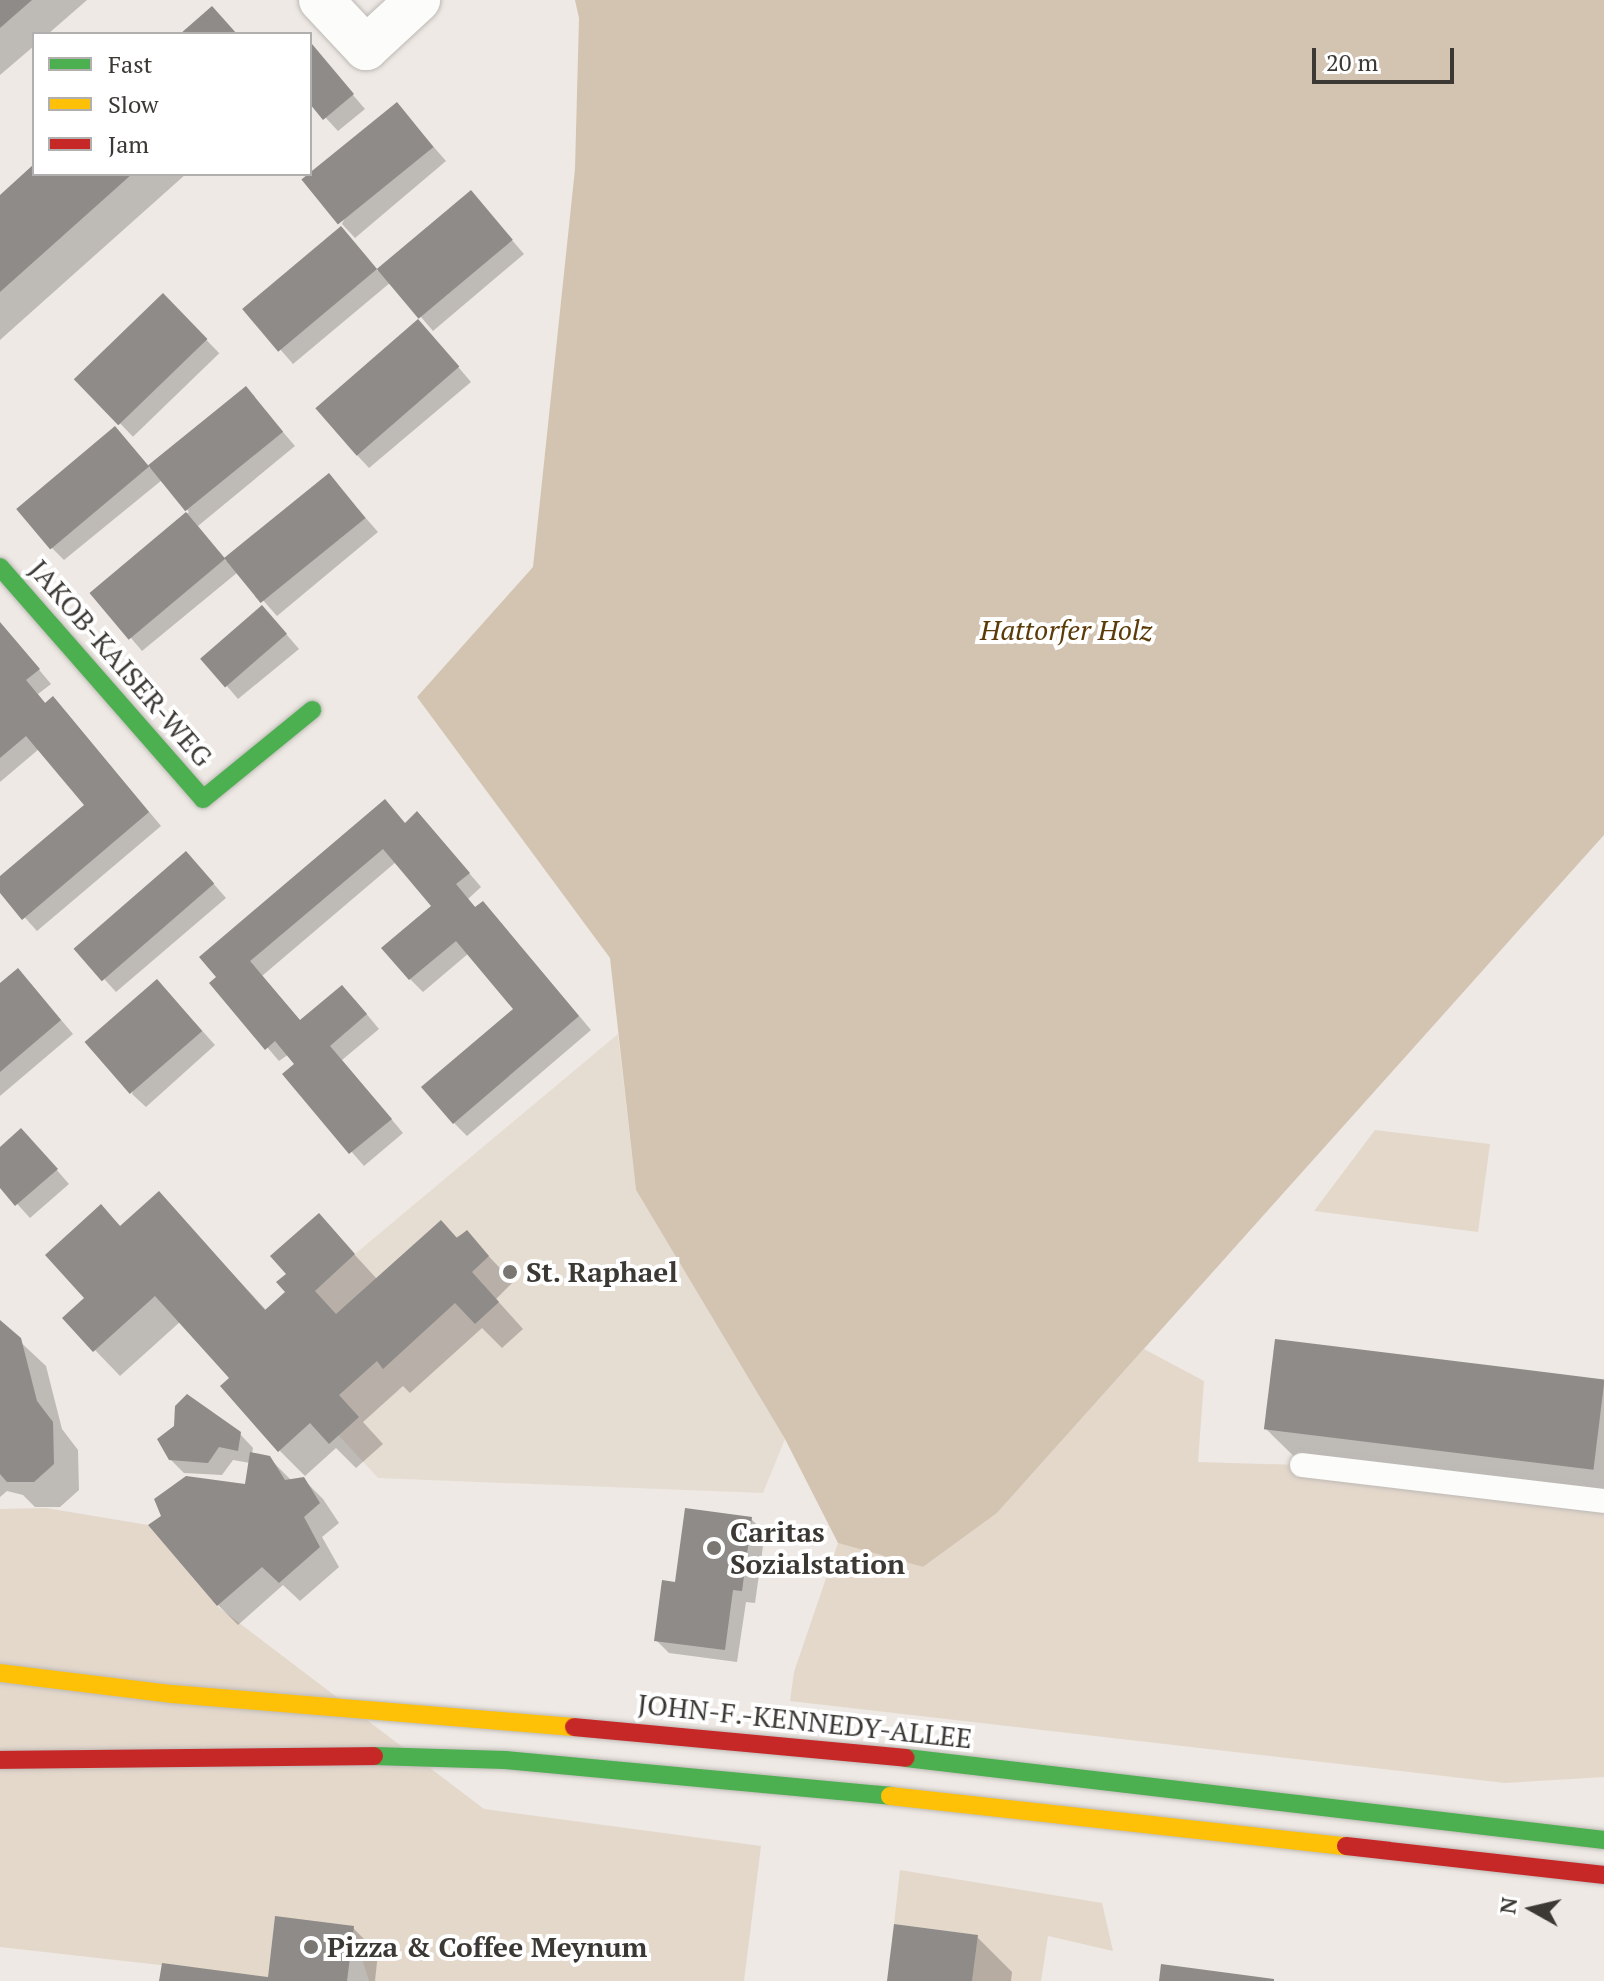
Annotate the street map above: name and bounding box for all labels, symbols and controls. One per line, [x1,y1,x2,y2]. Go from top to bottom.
legend [32,32,312,176]
scale bar [1316,32,1458,82]
text: 20 m [1326,46,1378,78]
text: Fast [108,48,152,80]
text: Slow [108,88,159,120]
text: Jam [108,128,149,160]
street label: JAKOB-KAISER-WEG [22,553,220,773]
park label: Hattorfer Holz [980,613,1152,647]
place label: St. Raphael [526,1255,679,1289]
marker: St. Raphael [501,1263,519,1281]
place label: Caritas Sozialstation [730,1515,905,1581]
marker: Caritas Sozialstation [705,1539,723,1557]
street label: JOHN-F.-KENNEDY-ALLEE [636,1687,974,1755]
north arrow [1492,1869,1572,1949]
text: N [1492,1895,1523,1916]
place label: Pizza & Coffee Meynum [327,1930,647,1964]
marker: Pizza & Coffee Meynum [302,1938,320,1956]

